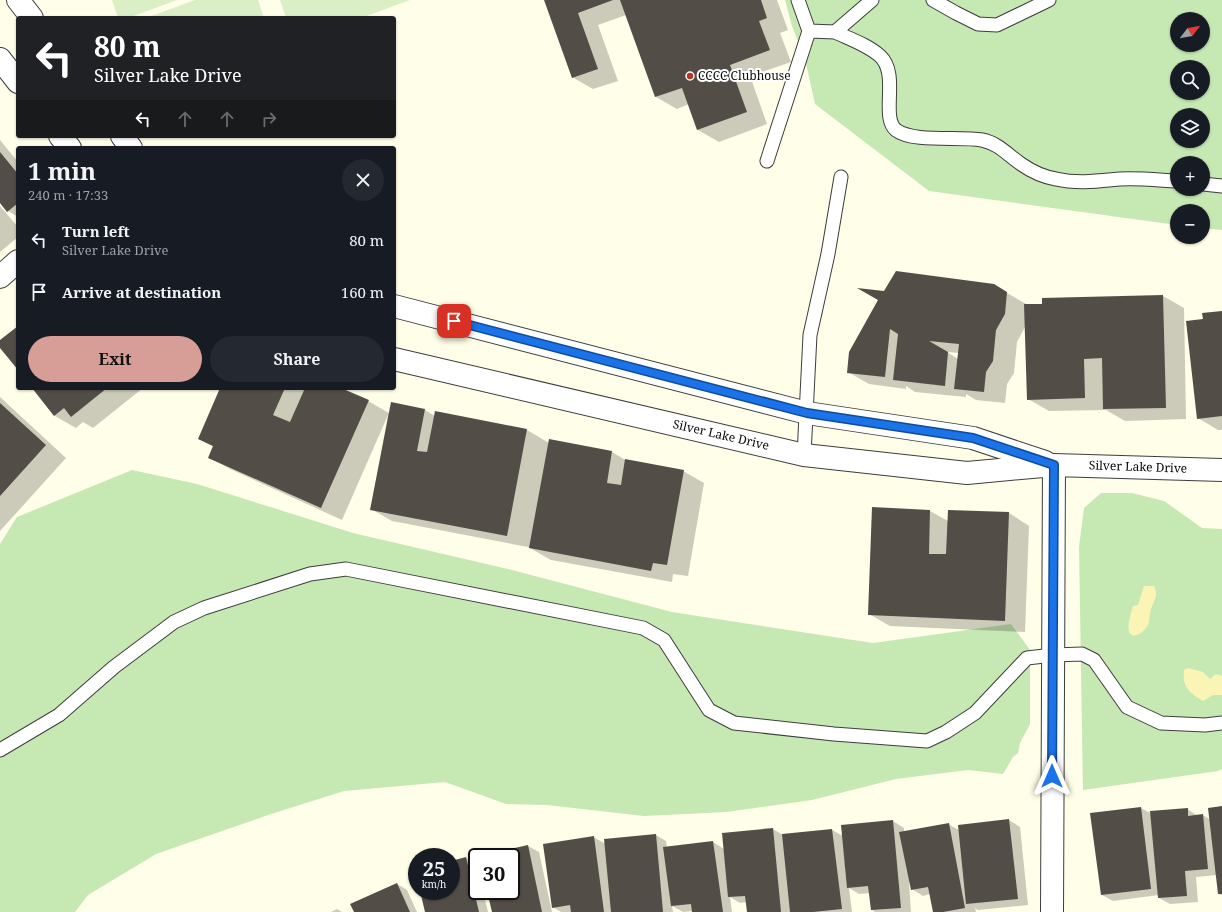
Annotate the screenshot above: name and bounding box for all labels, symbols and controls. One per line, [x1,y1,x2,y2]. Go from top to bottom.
north arrow [1170,12,1210,52]
map controls [1170,12,1210,244]
text: 80 m [94,27,161,65]
icon: left [28,32,80,84]
button: search [1170,60,1210,100]
text: Silver Lake Drive [94,63,242,87]
place label: CCCC Clubhouse [698,67,791,84]
marker: CCCC Clubhouse [685,71,695,81]
icon: left [132,108,154,130]
icon: ahead [174,108,196,130]
icon: ahead [216,108,238,130]
icon: right [258,108,280,130]
button: layers [1170,108,1210,148]
text: 1 min [28,154,96,187]
button: + [1170,156,1210,196]
button: close [342,159,384,201]
text: 240 m · 17:33 [28,186,108,204]
button: − [1170,204,1210,244]
text: Turn left [62,221,130,241]
icon: left [28,229,50,251]
text: 80 m [349,230,384,250]
text: Silver Lake Drive [62,241,169,259]
icon: arrive [28,281,50,303]
text: Arrive at destination [62,282,221,302]
text: 160 m [341,282,384,302]
pin [437,304,471,338]
icon: arrive [443,310,465,332]
button: Exit [28,336,202,382]
button: Share [210,336,384,382]
street label: Silver Lake Drive [671,415,771,454]
street label: Silver Lake Drive [1089,456,1187,477]
position arrow [1031,755,1073,797]
speed limit sign: 30 [468,848,520,900]
text: 25 [423,855,445,882]
text: km/h [422,877,446,891]

